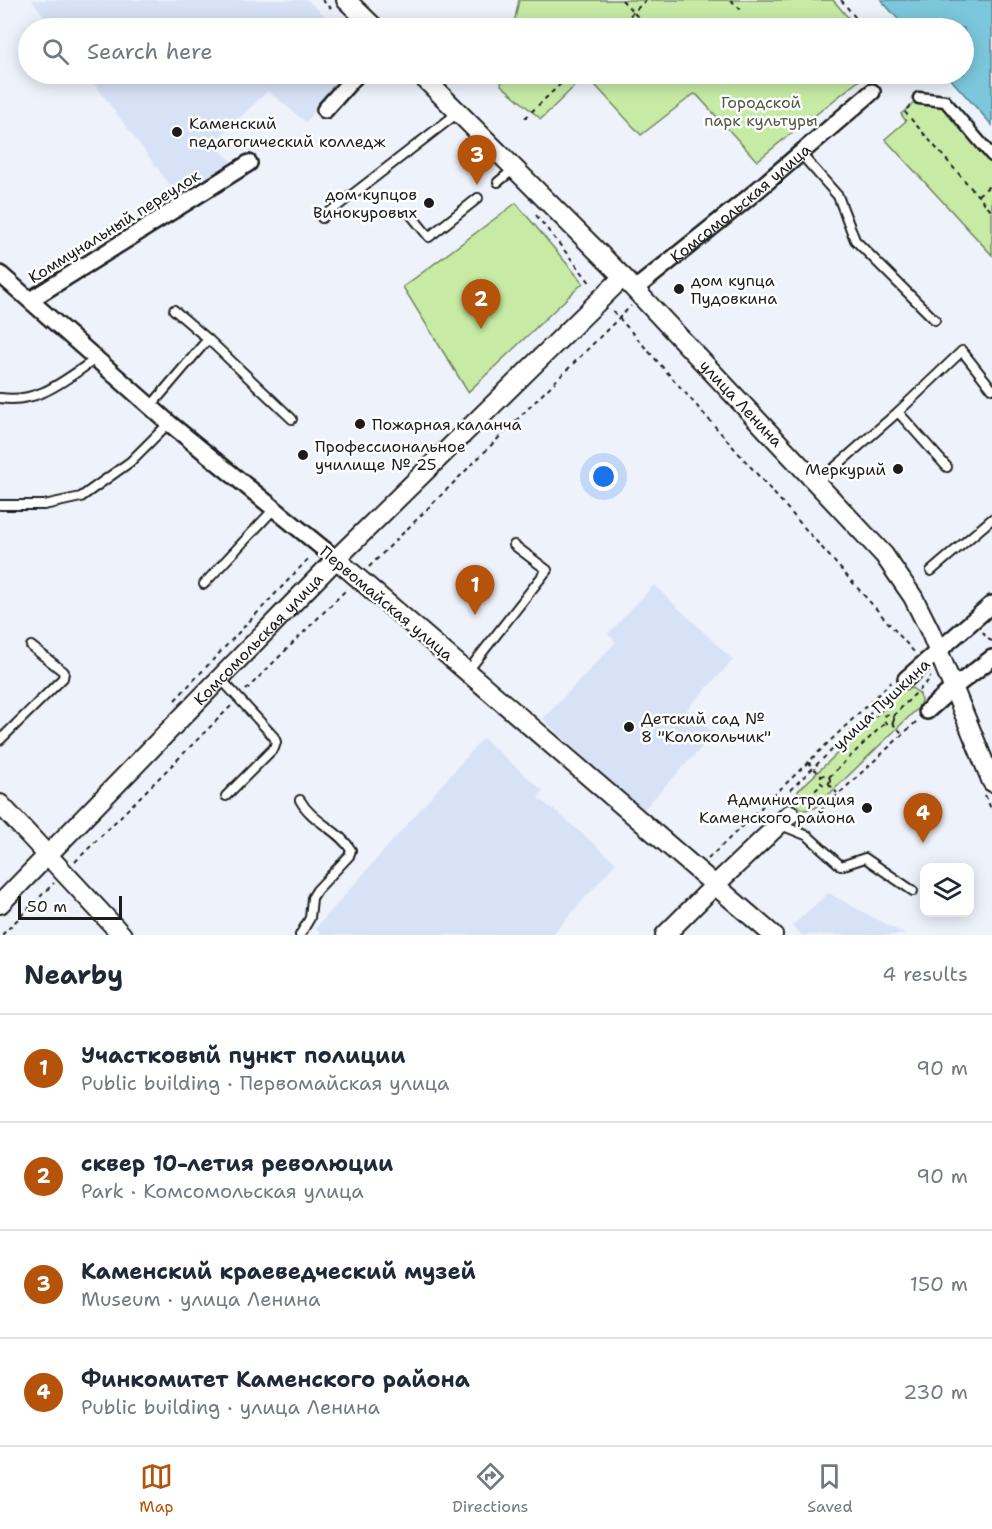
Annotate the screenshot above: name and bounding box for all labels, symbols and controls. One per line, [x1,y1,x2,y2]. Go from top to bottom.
search box [18,18,974,84]
icon: search [39,35,72,68]
text: Search here [87,37,213,66]
park label: Городской парк культуры [704,92,818,131]
place label: Каменский педагогический колледж [189,113,386,152]
marker: Каменский педагогический колледж [170,125,184,139]
pin: 3 [458,136,496,185]
street label: Комсомольская улица [666,139,815,268]
street label: Коммунальный переулок [24,165,205,288]
place label: дом купцов Винокуровых [313,184,417,223]
marker: дом купцов Винокуровых [422,196,436,210]
place label: дом купца Пудовкина [691,270,777,309]
pin: 2 [462,280,500,329]
marker: дом купца Пудовкина [672,282,686,296]
street label: улица Ленина [695,355,787,452]
place label: Пожарная каланча [372,414,521,435]
marker: Пожарная каланча [353,417,367,431]
place label: Профессиональное училище № 25 [315,436,466,475]
marker: Профессиональное училище № 25 [296,448,310,462]
place label: Меркурий [805,459,886,480]
your location [589,462,618,491]
marker: Меркурий [891,462,905,476]
street label: Первомайская улица [316,541,458,665]
pin: 1 [456,566,494,615]
street label: Комсомольская улица [189,569,328,710]
street label: улица Пушкина [828,654,934,755]
place label: Детский сад № 8 "Колокольчик" [641,708,771,747]
marker: Детский сад № 8 "Колокольчик" [622,720,636,734]
place label: Администрация Каменского района [699,789,855,828]
pin: 4 [904,794,942,843]
marker: Администрация Каменского района [860,801,874,815]
map controls [920,863,974,917]
button: layers [920,863,974,917]
scale bar [18,893,122,920]
text: 50 m [27,896,67,917]
text: Nearby [24,957,123,992]
text: 4 results [882,961,968,987]
text: Участковый пункт полиции [81,1041,405,1070]
text: 1 [39,1055,48,1081]
text: 90 m [916,1055,968,1081]
text: Public building · Первомайская улица [81,1070,450,1096]
text: сквер 10-летия революции [81,1149,393,1178]
text: 2 [37,1163,51,1189]
text: 90 m [916,1163,968,1189]
text: Park · Комсомольская улица [81,1178,364,1204]
text: Каменский краеведческий музей [81,1257,476,1286]
text: 3 [37,1271,51,1297]
text: 150 m [910,1271,968,1297]
text: Museum · улица Ленина [81,1286,320,1312]
text: Финкомитет Каменского района [81,1365,470,1394]
text: 4 [37,1379,51,1405]
text: 230 m [903,1379,968,1405]
text: Public building · улица Ленина [81,1394,380,1420]
tab: Map [139,1460,174,1517]
tab: Directions [452,1460,529,1517]
tab: Saved [807,1460,853,1517]

